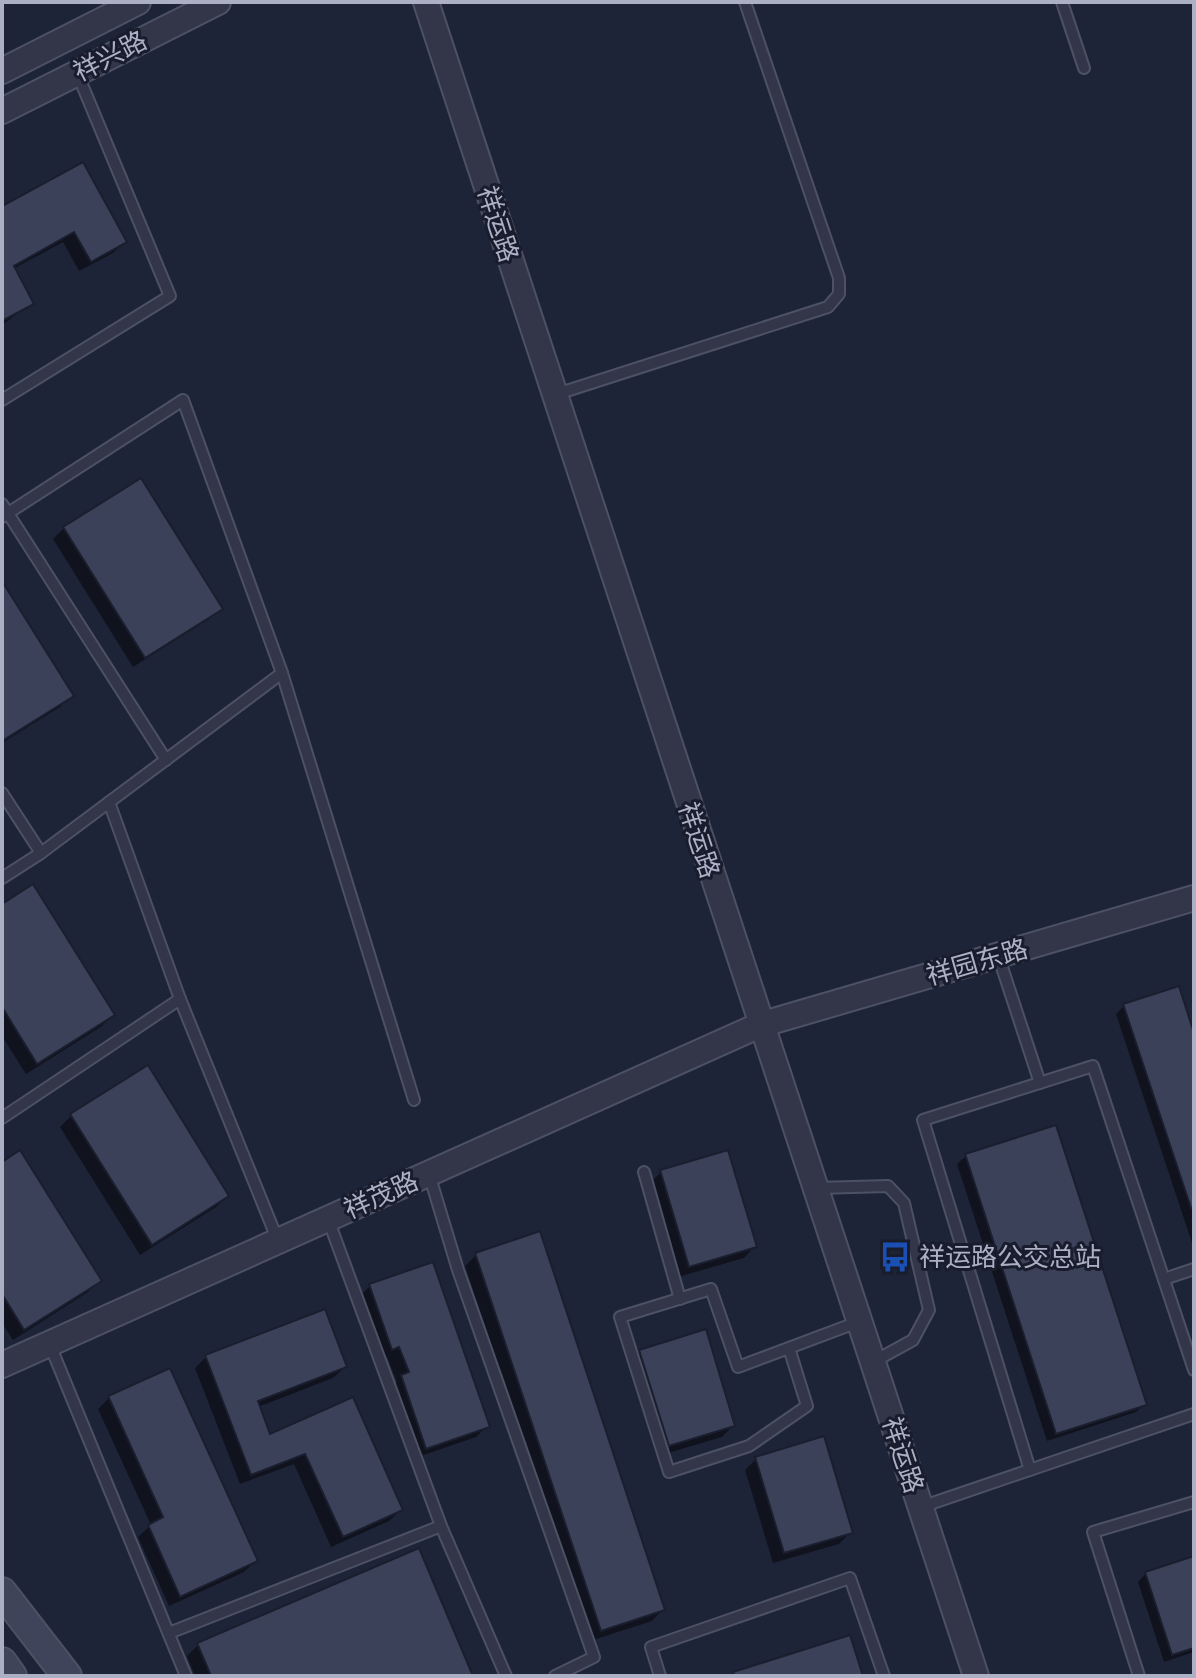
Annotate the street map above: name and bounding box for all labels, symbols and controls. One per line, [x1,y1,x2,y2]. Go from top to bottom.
street label: 祥兴路 [68,23,152,89]
street label: 祥运路 [470,182,526,266]
street label: 祥运路 [671,798,727,882]
street label: 祥园东路 [922,931,1032,993]
street label: 祥茂路 [338,1164,424,1226]
bus stop icon: 祥运路公交总站 [878,1240,912,1274]
place label: 祥运路公交总站 [919,1240,1101,1274]
street label: 祥运路 [875,1413,931,1497]

